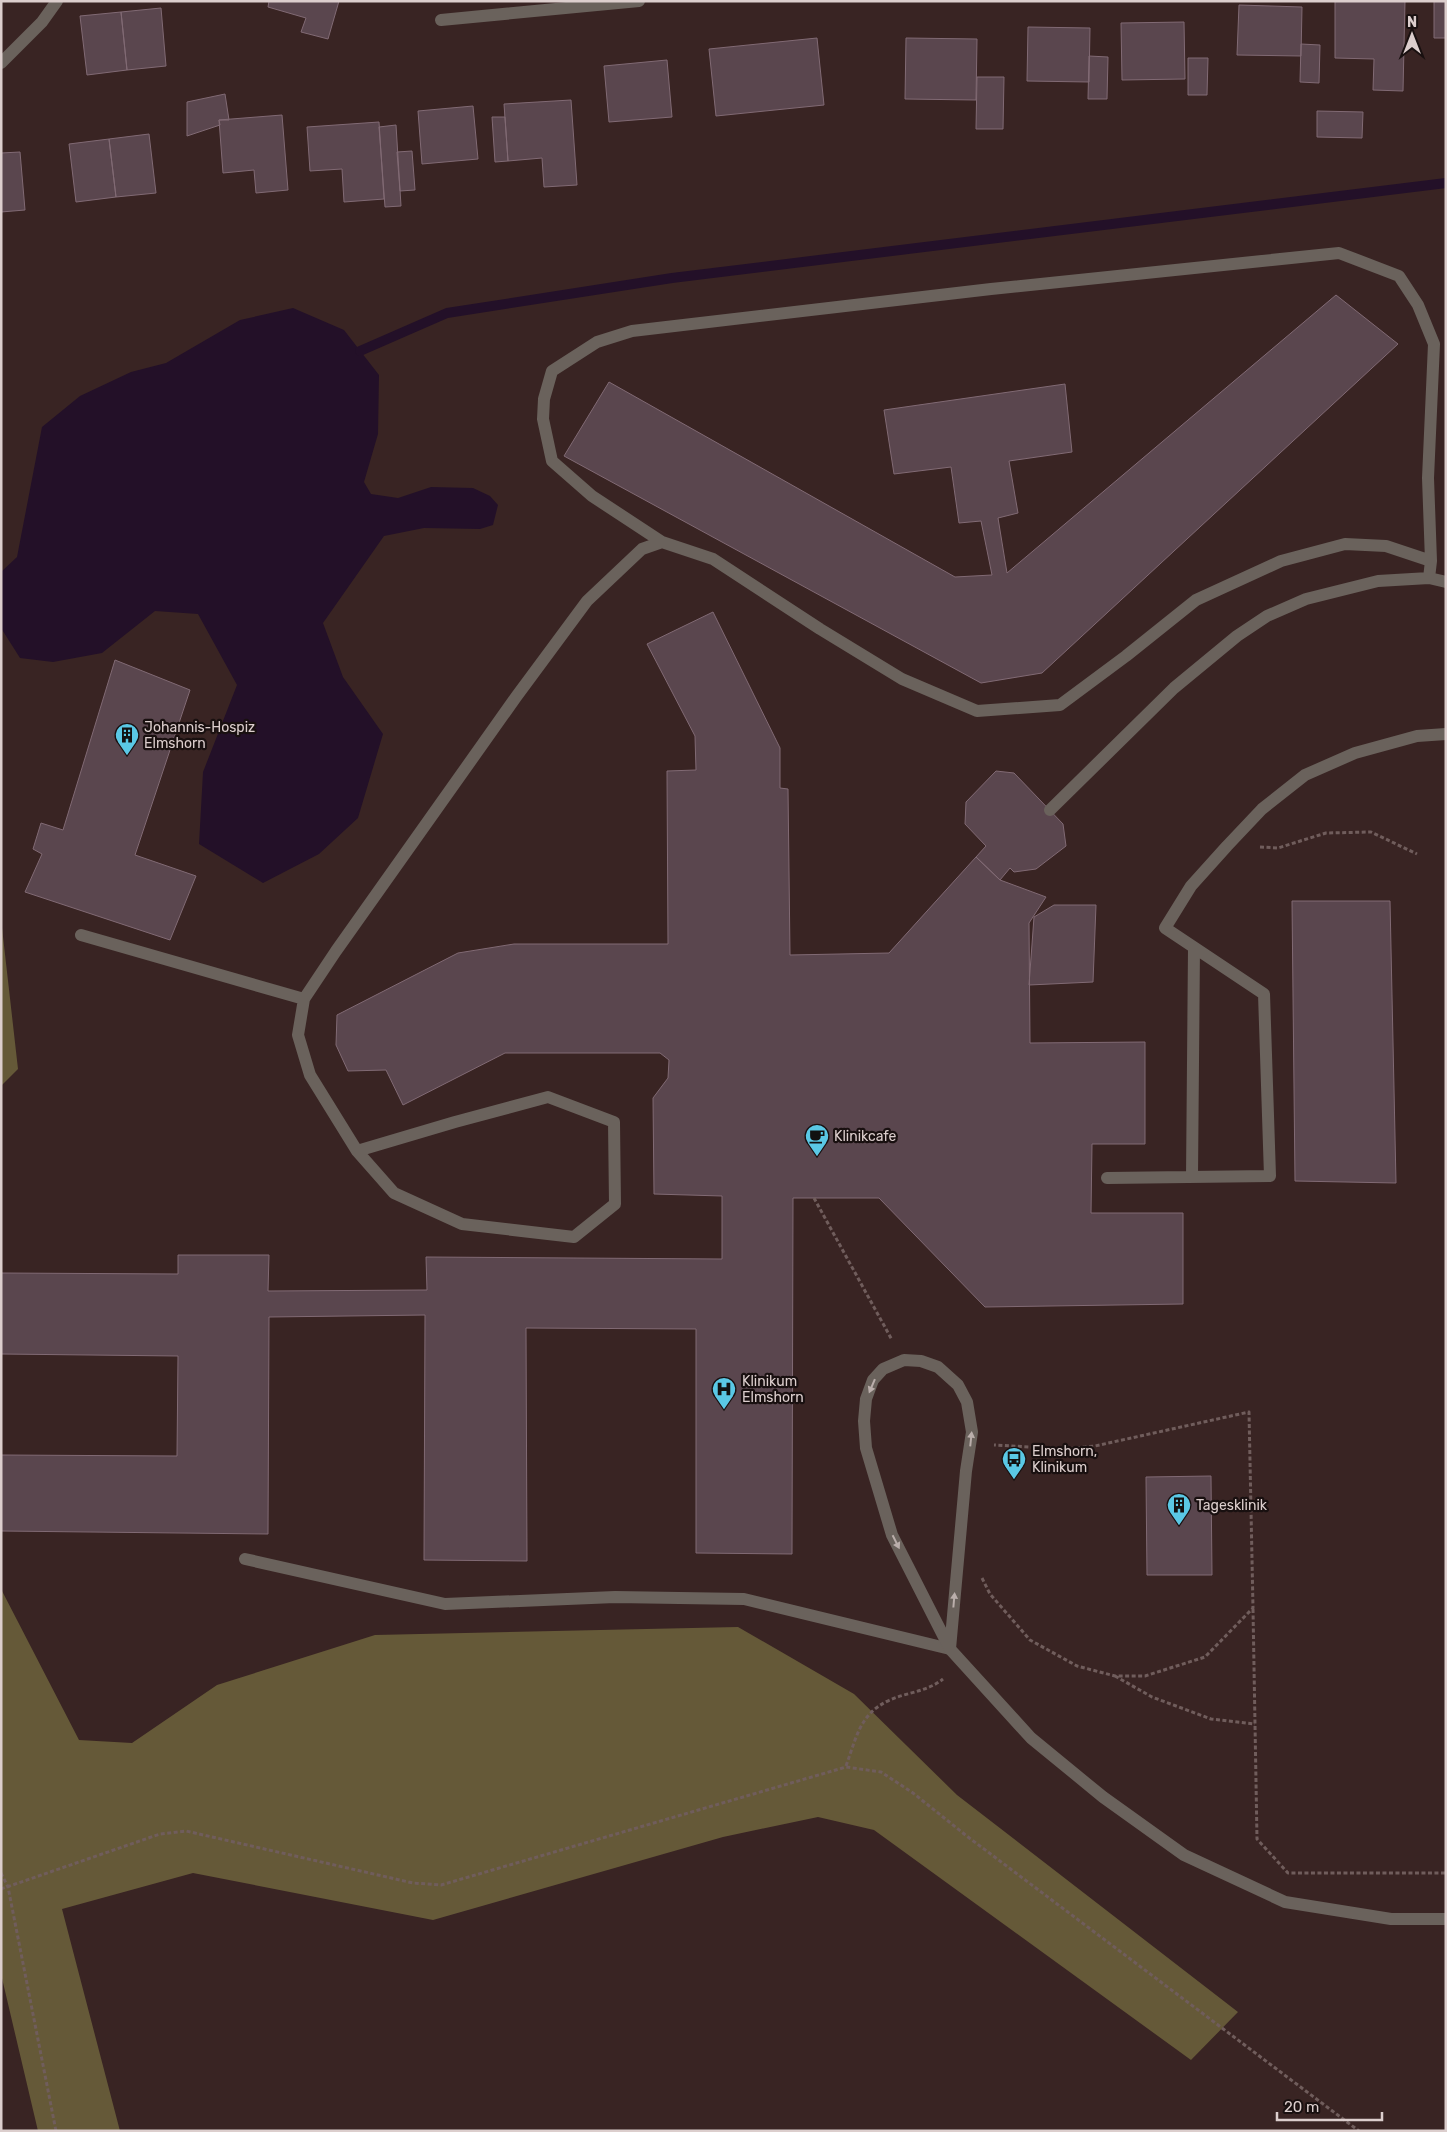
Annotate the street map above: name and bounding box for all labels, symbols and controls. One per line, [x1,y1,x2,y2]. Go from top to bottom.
north arrow [1387,10,1437,60]
text: N [1407,14,1417,31]
place label: Johannis-Hospiz Elmshorn [144,719,255,752]
building icon: Johannis-Hospiz Elmshorn [114,722,140,756]
cafe icon: Klinikcafe [804,1123,830,1157]
place label: Klinikcafe [834,1128,897,1145]
place label: Klinikum Elmshorn [742,1373,804,1406]
hospital icon: Klinikum Elmshorn [711,1376,737,1410]
one-way arrow [867,1379,875,1393]
one-way arrow [967,1430,975,1446]
place label: Elmshorn, Klinikum [1032,1443,1097,1476]
bus stop icon: Elmshorn, Klinikum [1001,1446,1027,1480]
building icon: Tagesklinik [1166,1492,1192,1526]
place label: Tagesklinik [1196,1497,1268,1514]
one-way arrow [892,1535,900,1550]
one-way arrow [951,1592,959,1608]
scale bar [1277,2090,1382,2122]
text: 20 m [1284,2098,1319,2116]

